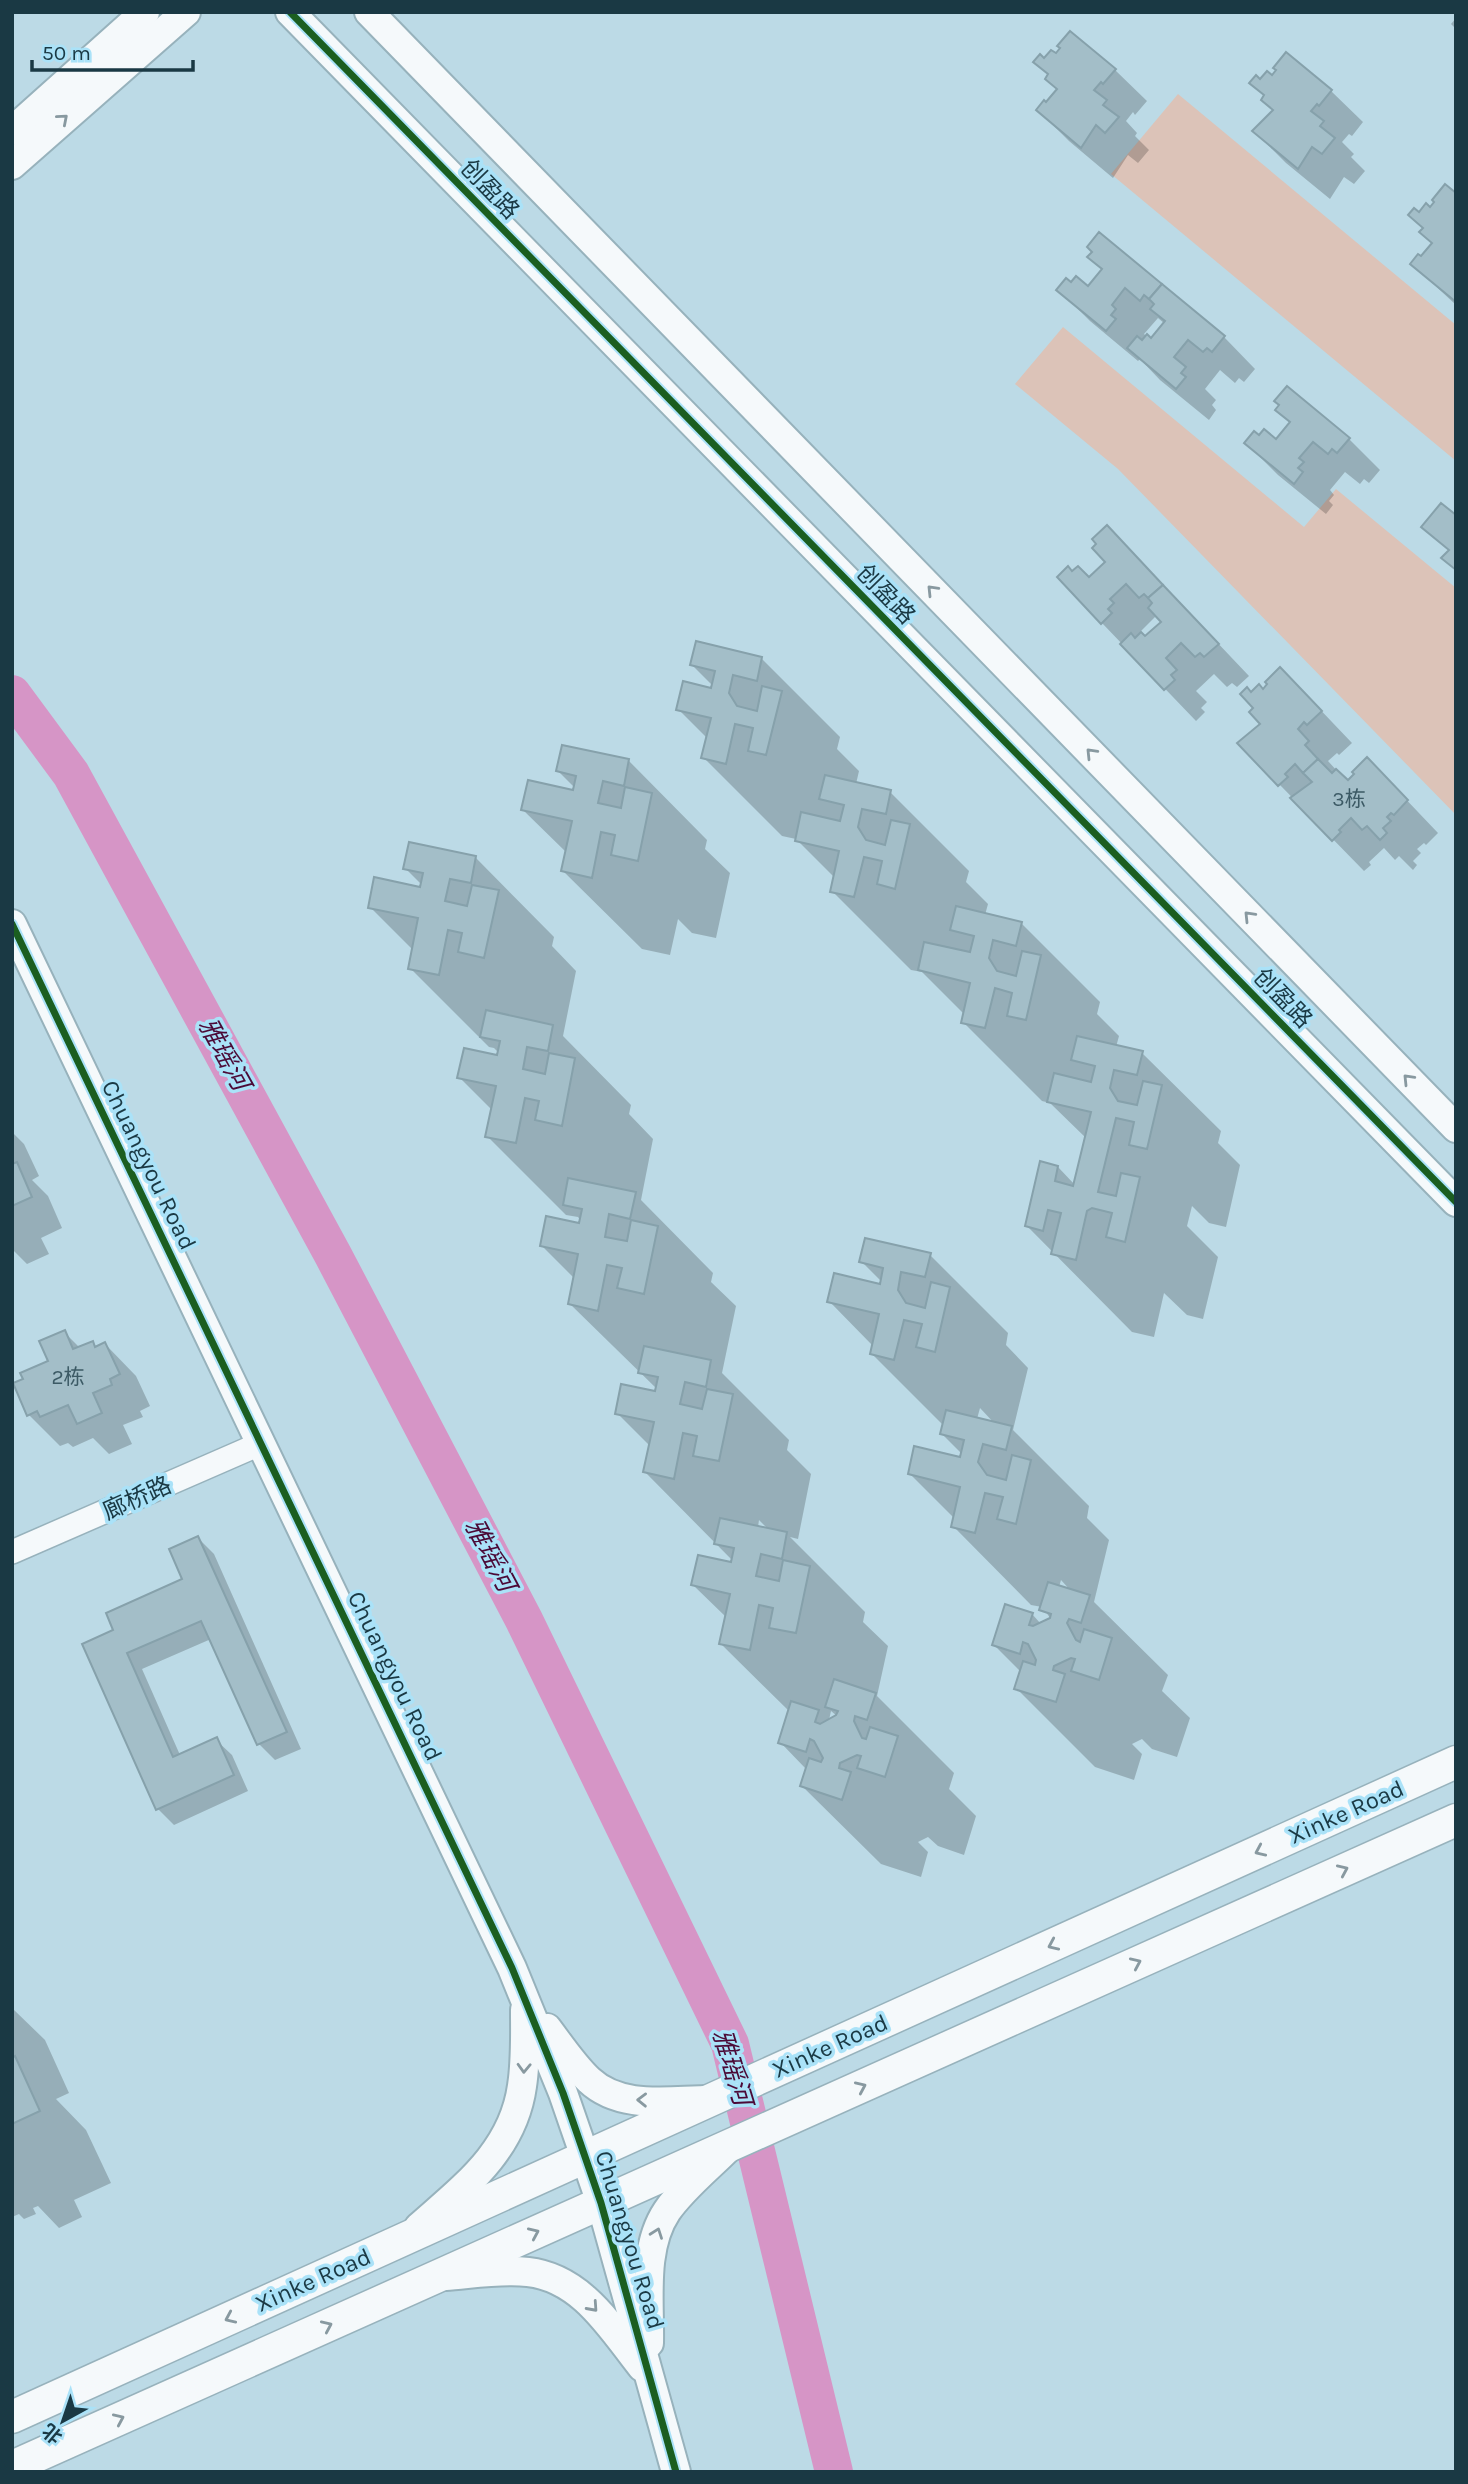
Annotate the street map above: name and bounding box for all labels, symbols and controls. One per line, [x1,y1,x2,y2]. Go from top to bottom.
scale bar [32,28,192,72]
text: 50 m [42,41,91,65]
one-way arrow [55,115,68,127]
street label: 创盈路 [455,153,525,225]
street label: 创盈路 [851,558,921,630]
one-way arrow [927,586,940,599]
one-way arrow [1086,749,1099,762]
house number: 3栋 [1332,787,1366,811]
one-way arrow [1245,912,1258,925]
street label: 创盈路 [1248,962,1318,1034]
water label: 雅瑶河 [192,1012,259,1100]
one-way arrow [1404,1075,1417,1088]
street label: Chuangyou Road [96,1076,202,1254]
house number: 2栋 [51,1365,85,1389]
street label: 廊桥路 [98,1471,176,1525]
water label: 雅瑶河 [458,1513,524,1601]
street label: Chuangyou Road [342,1587,448,1765]
street label: Xinke Road [1284,1774,1408,1850]
one-way arrow [1255,1843,1267,1857]
one-way arrow [1336,1864,1348,1878]
one-way arrow [1047,1937,1060,1951]
one-way arrow [1128,1957,1141,1971]
street label: Xinke Road [768,2008,892,2084]
water label: 雅瑶河 [706,2025,760,2114]
one-way arrow [516,2063,531,2074]
one-way arrow [854,2081,866,2095]
one-way arrow [636,2093,647,2108]
street label: Chuangyou Road [590,2147,670,2333]
one-way arrow [527,2227,540,2241]
one-way arrow [649,2228,663,2240]
street label: Xinke Road [251,2242,375,2318]
one-way arrow [585,2299,598,2312]
one-way arrow [225,2310,238,2324]
one-way arrow [320,2320,332,2334]
north arrow [28,2386,98,2456]
one-way arrow [112,2413,124,2427]
text: 北 [38,2419,67,2448]

